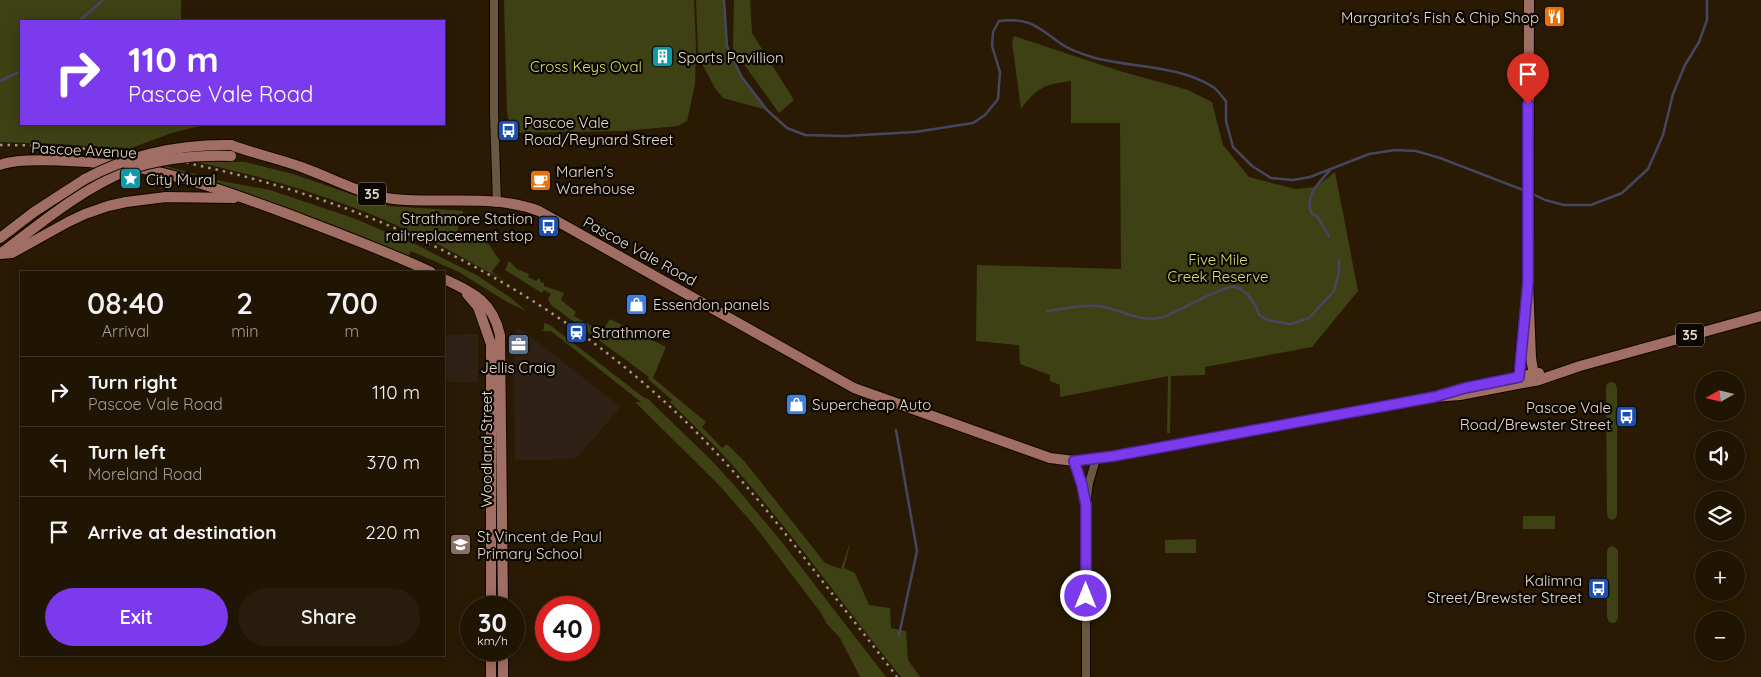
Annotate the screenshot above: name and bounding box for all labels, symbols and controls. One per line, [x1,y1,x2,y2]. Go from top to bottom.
restaurant icon: Margarita's Fish & Chip Shop [1543,5,1567,29]
place label: Margarita's Fish & Chip Shop [1341,8,1539,27]
text: 110 m [128,37,219,81]
icon: right [45,40,110,105]
building icon: Sports Pavillion [650,45,674,69]
place label: Sports Pavillion [678,48,784,67]
pin [1507,53,1549,104]
park label: Cross Keys Oval [530,57,642,76]
icon: arrive [1514,60,1542,88]
text: Pascoe Vale Road [128,80,313,108]
place label: Pascoe Vale Road/Reynard Street [524,113,673,149]
bus stop icon: Pascoe Vale Road/Reynard Street [496,119,520,143]
street label: Pascoe Avenue [31,138,137,162]
place label: Marlen's Warehouse [556,162,635,198]
place icon: City Mural [118,167,142,191]
cafe icon: Marlen's Warehouse [528,168,552,192]
place label: City Mural [146,170,216,189]
road number: 35 [358,182,386,205]
place label: Strathmore Station rail replacement stop [386,209,533,245]
street label: Pascoe Vale Road [580,212,700,290]
bus stop icon: Strathmore Station rail replacement stop [537,215,561,239]
park label: Five Mile Creek Reserve [1167,250,1269,286]
text: 08:40 [87,284,164,322]
text: 2 [236,284,253,322]
text: 700 [325,284,378,322]
shop icon: Essendon panels [625,292,649,316]
place label: Essendon panels [653,295,769,314]
station icon: Strathmore [564,320,588,344]
text: Arrival [102,321,150,341]
text: min [231,321,258,341]
text: m [344,321,359,341]
place label: Strathmore [592,323,670,342]
road number: 35 [1676,324,1704,346]
office icon: Jellis Craig [506,332,530,356]
place label: Jellis Craig [480,358,556,377]
text: Turn right [88,370,177,394]
north arrow [1695,371,1745,421]
map controls [1695,371,1745,661]
icon: right [45,378,73,406]
text: 110 m [372,380,420,404]
street label: Woodland Street [477,391,496,507]
shop icon: Supercheap Auto [784,392,808,416]
text: Pascoe Vale Road [88,394,223,414]
place label: Supercheap Auto [812,395,931,414]
place label: Pascoe Vale Road/Brewster Street [1460,398,1611,434]
bus stop icon: Pascoe Vale Road/Brewster Street [1615,404,1639,428]
button: sound [1695,431,1745,481]
text: Turn left [88,440,166,464]
icon: left [45,448,73,476]
text: 370 m [366,450,420,474]
text: Moreland Road [88,464,202,484]
button: layers [1695,491,1745,541]
icon: arrive [45,518,73,546]
text: Arrive at destination [88,520,277,544]
text: 220 m [365,520,420,544]
place label: St Vincent de Paul Primary School [477,527,602,563]
school or university icon: St Vincent de Paul Primary School [449,533,473,557]
button: + [1695,551,1745,601]
position arrow [1059,569,1111,621]
place label: Kalimna Street/Brewster Street [1427,571,1582,607]
bus stop icon: Kalimna Street/Brewster Street [1586,577,1610,601]
button: Exit [45,588,228,646]
button: Share [238,588,420,646]
speed limit sign: 40 [535,596,600,661]
text: 30 [478,607,507,638]
button: − [1695,611,1745,661]
text: km/h [477,633,508,648]

